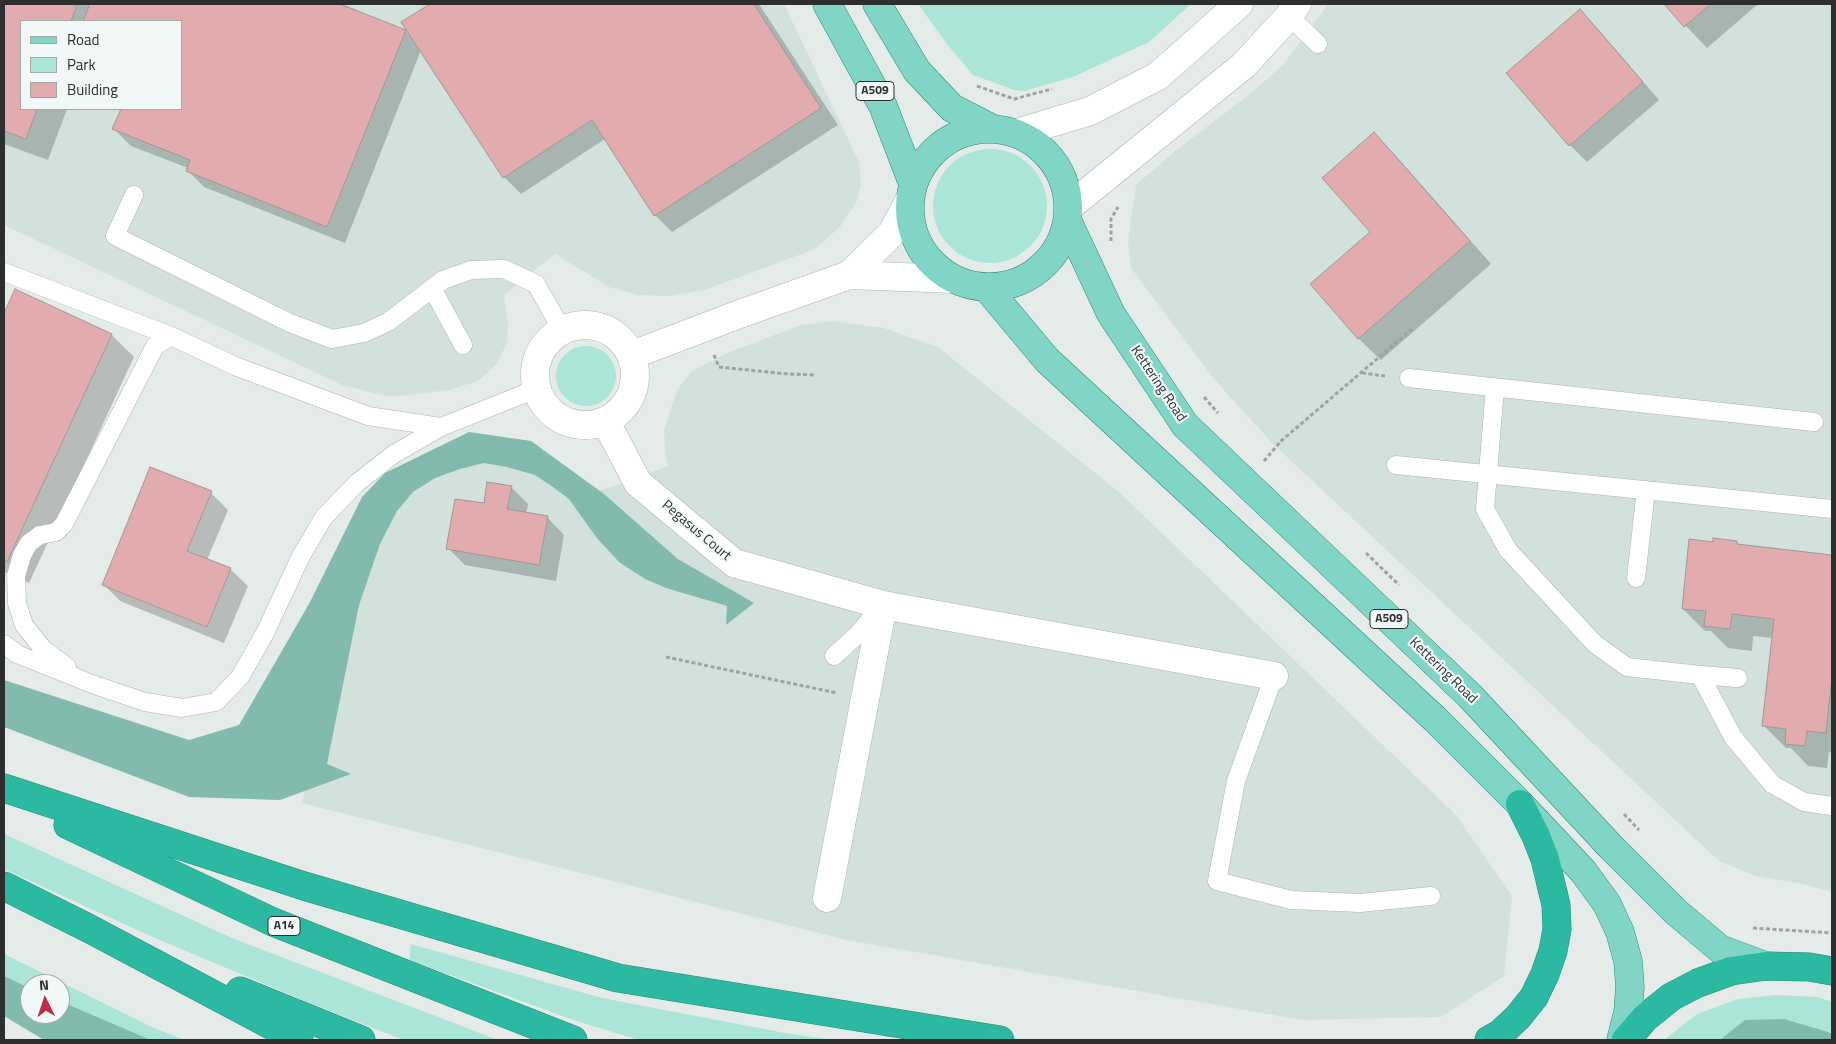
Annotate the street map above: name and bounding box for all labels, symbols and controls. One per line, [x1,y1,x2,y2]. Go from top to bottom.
legend [20,20,182,110]
text: Road [67,28,99,51]
text: Park [67,53,96,76]
text: Building [67,78,118,101]
road number: A509 [856,82,894,100]
street label: Kettering Road [1127,343,1189,425]
street label: Pegasus Court [658,497,734,565]
road number: A509 [1370,610,1408,628]
street label: Kettering Road [1406,634,1480,708]
road number: A14 [268,916,300,936]
north arrow [20,974,70,1024]
text: N [38,974,50,995]

